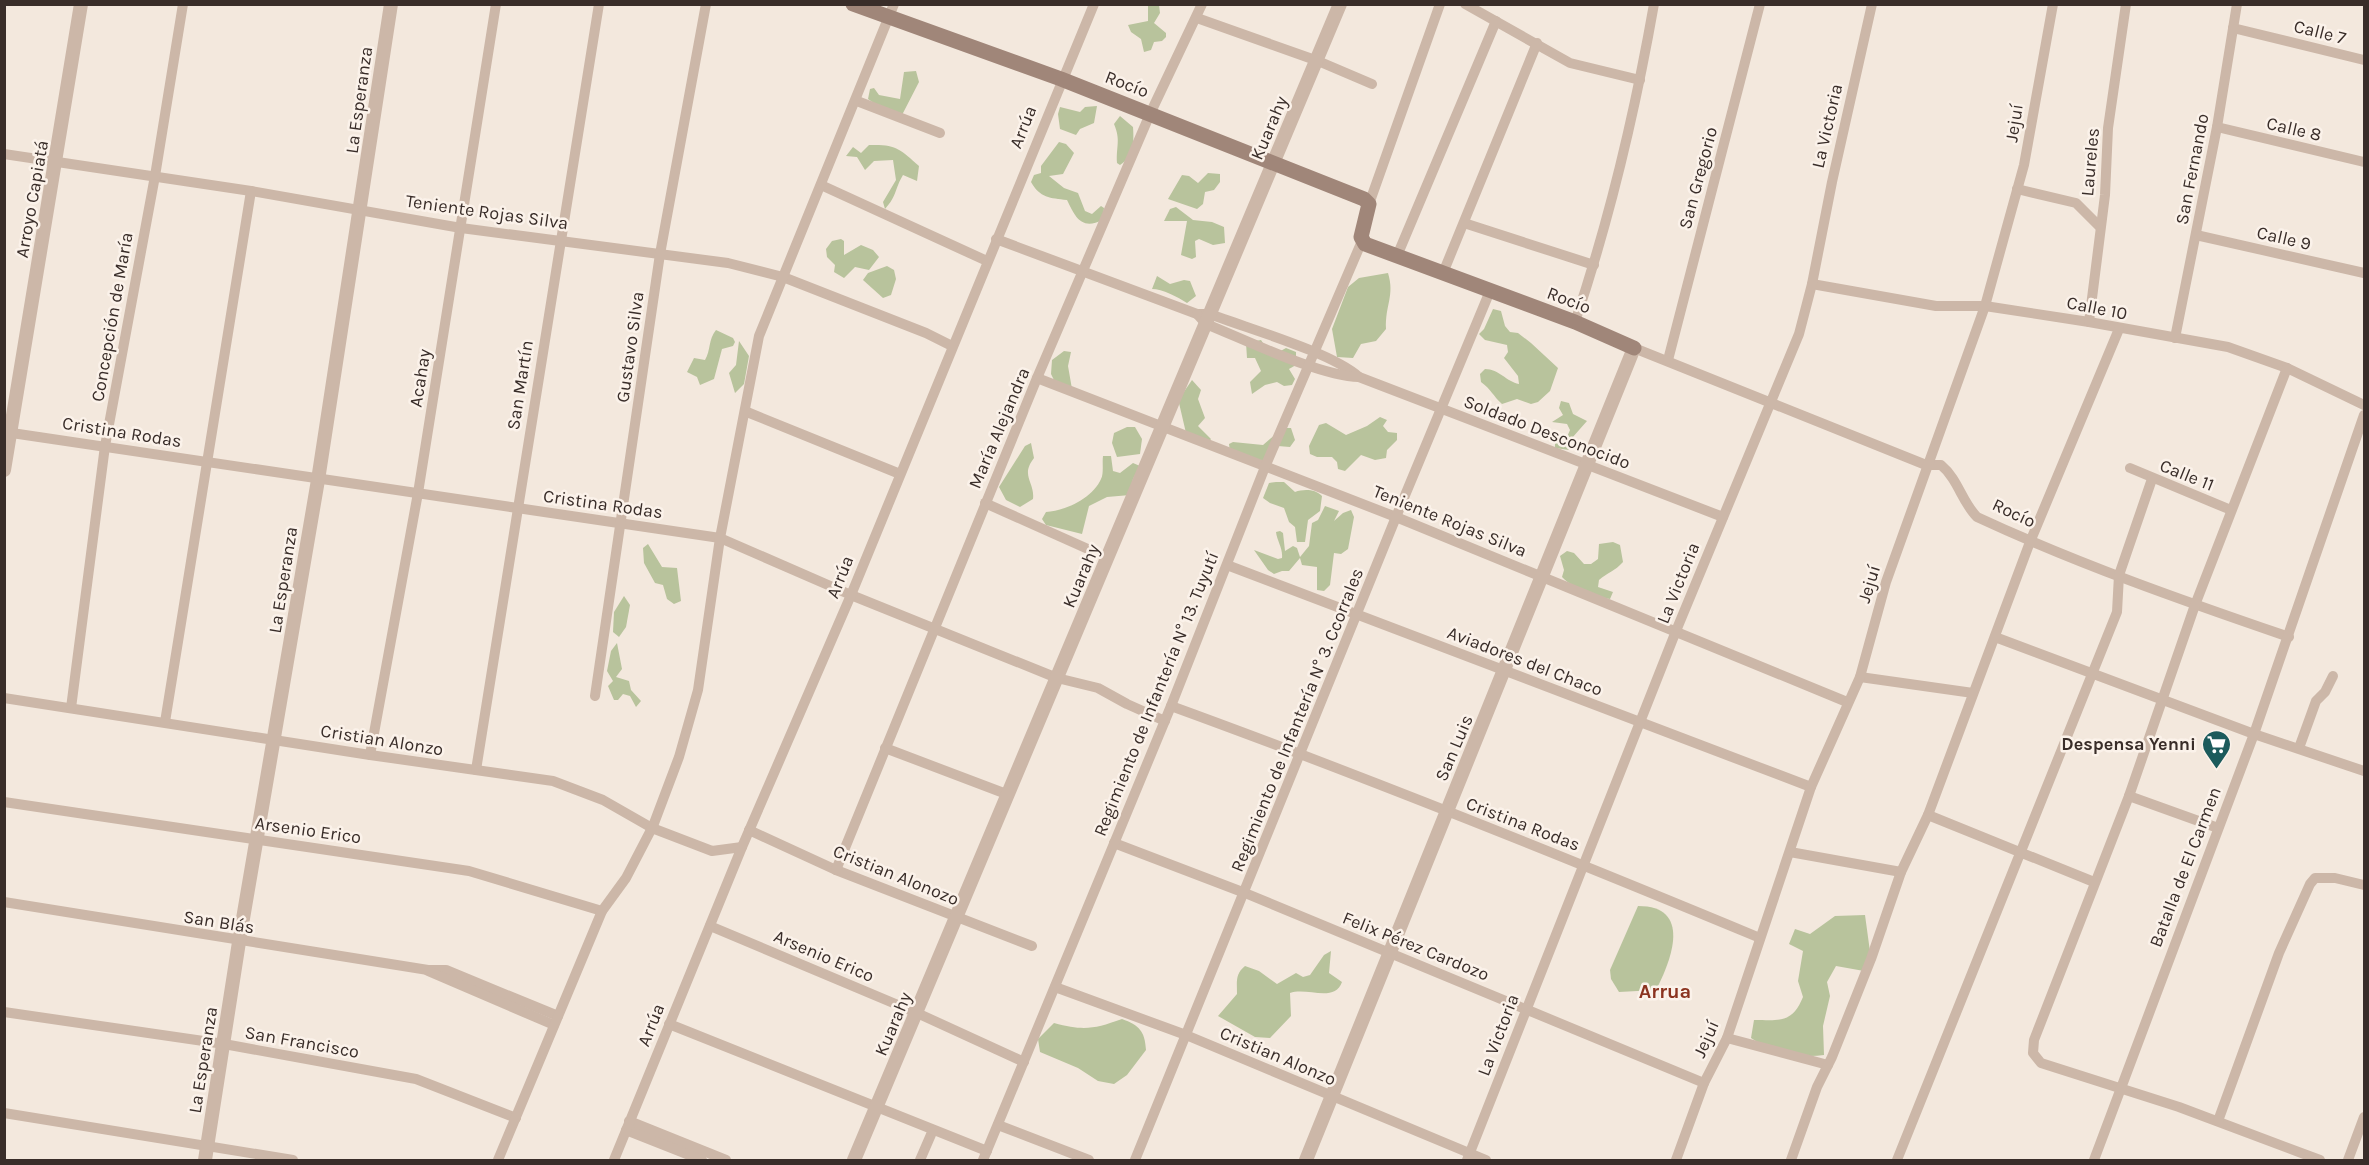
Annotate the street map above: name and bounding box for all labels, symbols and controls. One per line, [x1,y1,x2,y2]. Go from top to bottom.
street label: Calle 7 [2292,15,2349,49]
street label: La Esperanza [341,45,377,155]
street label: Rocío [1102,66,1152,102]
street label: La Victoria [1807,82,1847,170]
street label: Kuarahy [1246,92,1293,163]
street label: Arrúa [1005,102,1041,152]
street label: Jejuí [2000,102,2028,144]
street label: San Fernando [2170,112,2214,226]
street label: Calle 8 [2264,112,2324,146]
street label: San Gregorio [1674,124,1722,232]
street label: Laureles [2076,127,2104,197]
street label: Arroyo Capiatá [11,138,53,260]
street label: Teniente Rojas Silva [404,190,570,234]
street label: Calle 9 [2255,221,2313,255]
street label: Concepción de María [86,231,138,403]
street label: Rocío [1544,282,1594,318]
street label: Gustavo Silva [611,290,649,404]
street label: Calle 10 [2065,291,2129,325]
street label: San Martín [502,339,538,431]
street label: Acahay [405,347,436,409]
street label: María Alejandra [964,364,1034,492]
street label: Soldado Desconocido [1461,390,1633,474]
street label: Cristina Rodas [61,412,183,452]
street label: Calle 11 [2157,454,2217,496]
street label: Teniente Rojas Silva [1370,480,1530,562]
street label: Cristina Rodas [542,485,664,523]
street label: Rocío [1989,493,2039,533]
street label: La Esperanza [264,525,302,635]
street label: La Victoria [1652,539,1704,627]
street label: Kuarahy [1058,540,1105,611]
street label: Regimiento de Infantería N° 13. Tuyutí [1089,548,1224,839]
street label: Arrúa [822,552,858,602]
street label: Jejuí [1853,562,1885,606]
street label: Regimiento de Infantería N° 3. Ccorrales [1226,565,1368,875]
street label: Aviadores del Chaco [1444,621,1606,701]
street label: San Luis [1430,711,1478,785]
street label: Cristian Alonzo [319,719,445,761]
supermarket icon: Despensa Yenni [2201,728,2233,770]
place label: Despensa Yenni [2061,733,2196,755]
street label: Batalla de El Carmen [2144,784,2226,950]
street label: Cristina Rodas [1463,792,1583,856]
street label: Arsenio Erico [253,812,363,848]
street label: Cristian Alonozo [830,840,962,910]
street label: San Blás [182,906,256,938]
street label: Felix Pérez Cardozo [1339,907,1493,985]
street label: Arsenio Erico [770,925,878,987]
district label: Arrua [1639,980,1691,1003]
street label: Kuarahy [870,988,917,1059]
street label: La Victoria [1472,991,1524,1079]
street label: Arrúa [633,1000,669,1050]
street label: La Esperanza [184,1005,222,1115]
street label: Jejuí [1688,1016,1724,1061]
street label: San Francisco [243,1021,361,1063]
street label: Cristian Alonzo [1217,1022,1339,1090]

